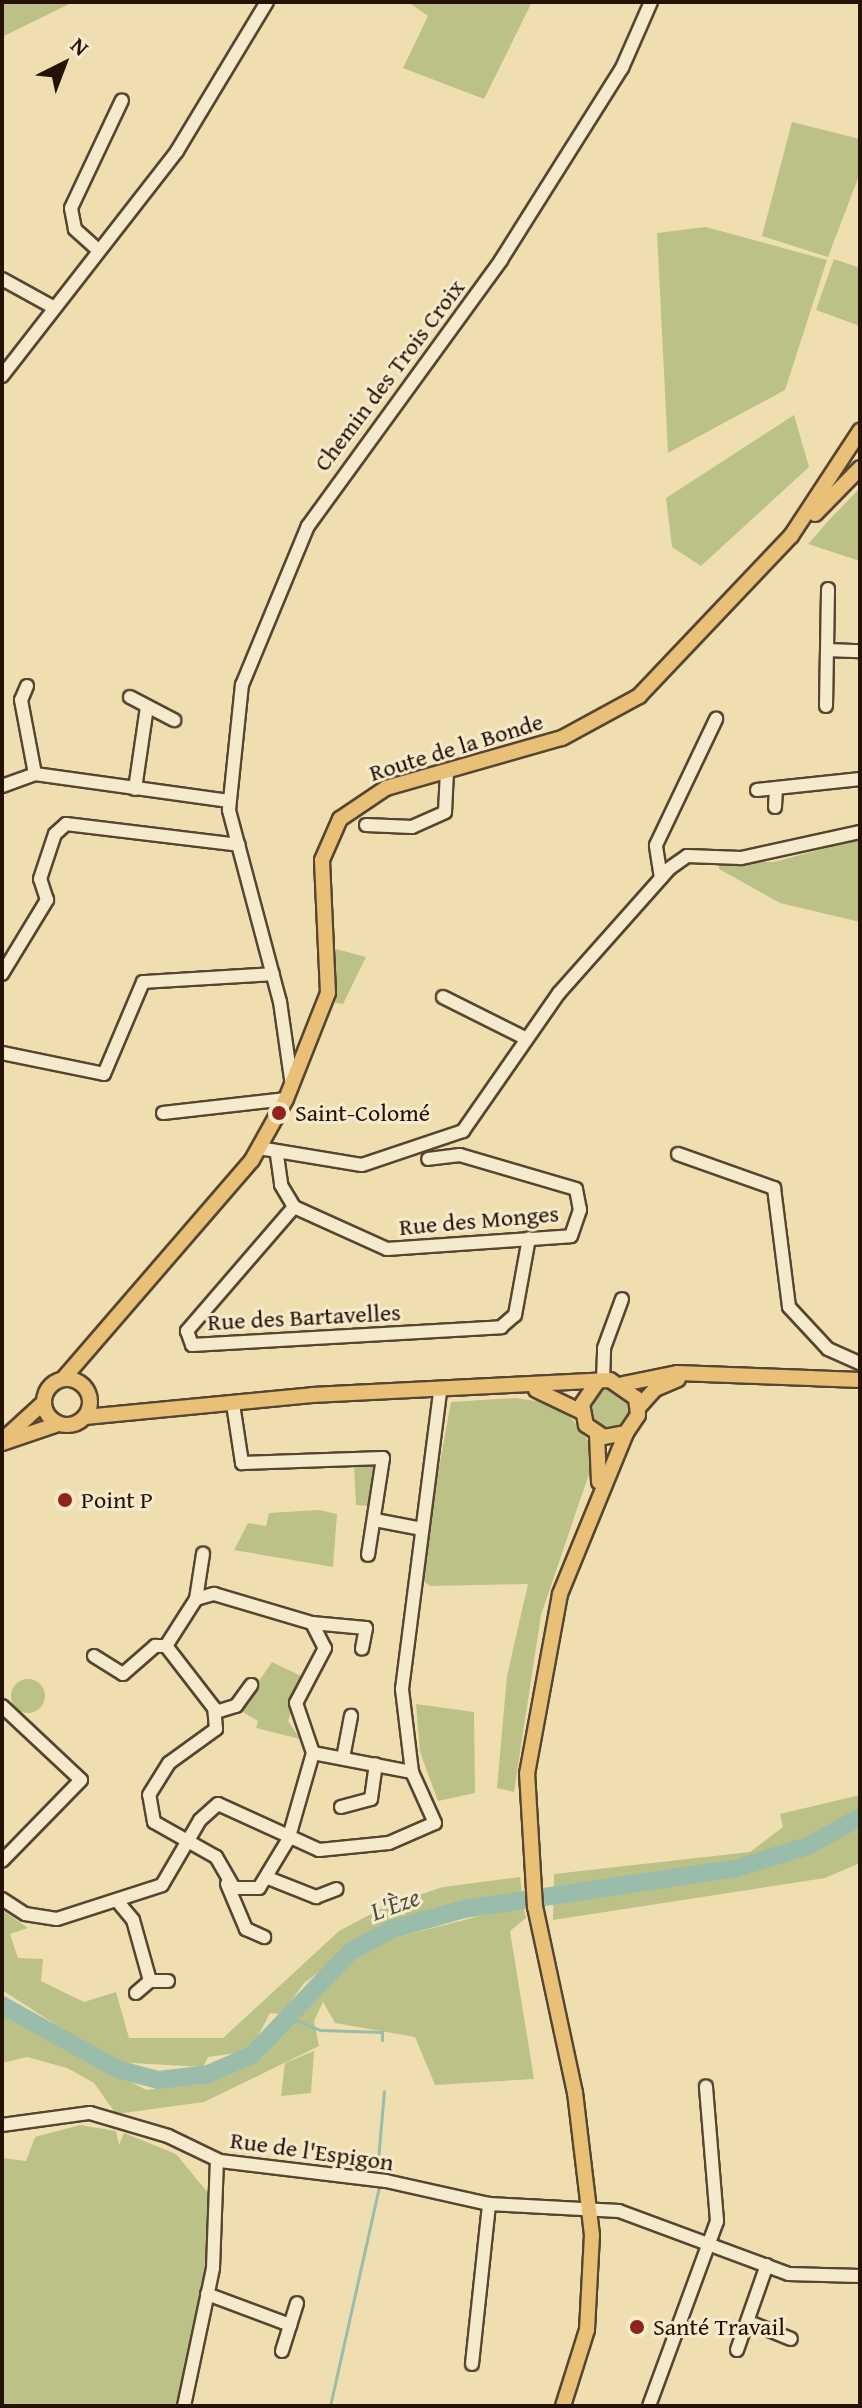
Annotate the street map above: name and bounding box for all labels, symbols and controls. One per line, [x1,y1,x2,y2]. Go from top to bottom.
north arrow [24,24,104,104]
text: N [64,29,96,63]
street label: Chemin des Trois Croix [308,274,470,476]
street label: Route de la Bonde [366,707,546,787]
place label: Saint-Colomé [295,1099,430,1127]
marker: Saint-Colomé [270,1104,288,1122]
street label: Rue des Monges [398,1199,560,1241]
street label: Rue des Bartavelles [207,1298,401,1336]
place label: Point P [81,1486,153,1514]
marker: Point P [56,1491,74,1509]
water label: L'Èze [366,1881,424,1927]
street label: Rue de l'Espigon [228,2125,396,2177]
place label: Santé Travail [653,2313,785,2341]
marker: Santé Travail [628,2318,646,2336]

